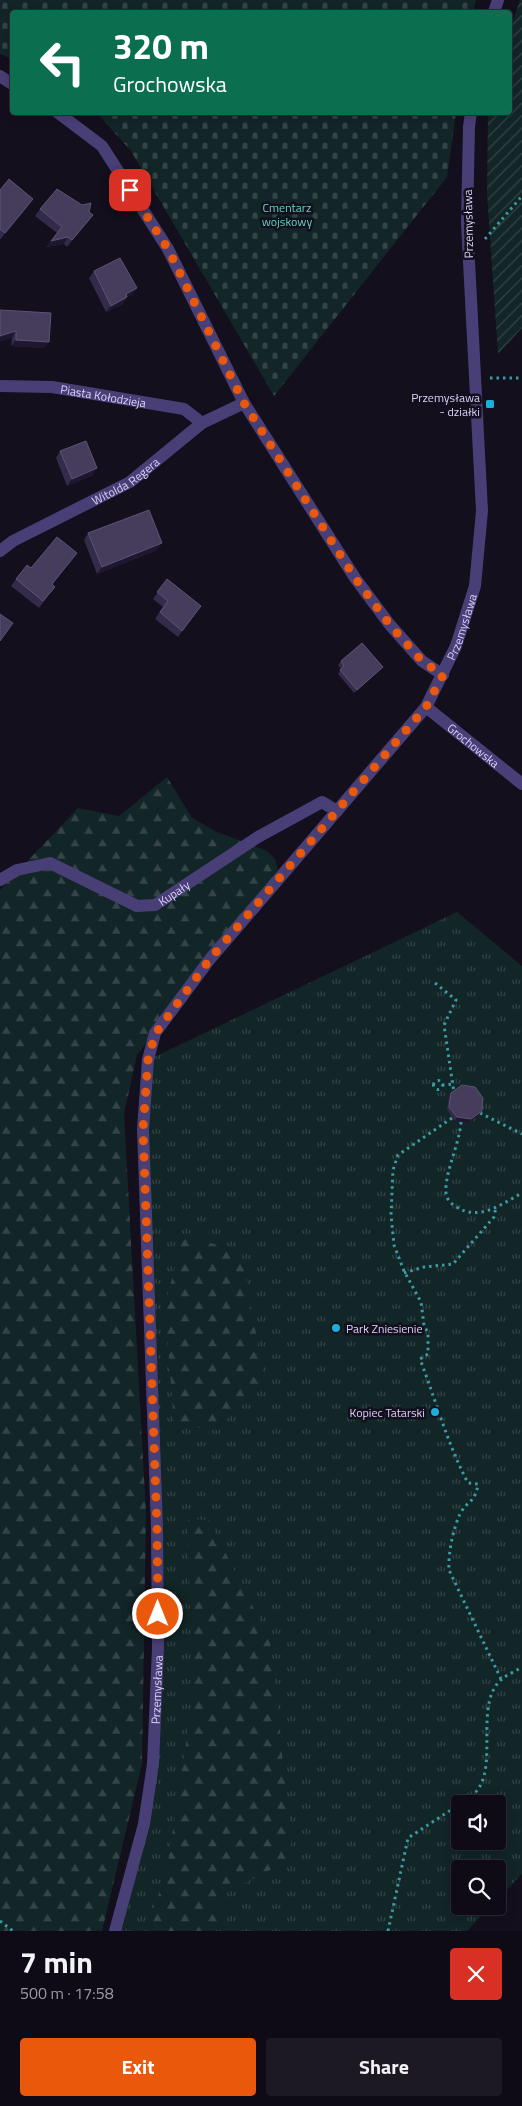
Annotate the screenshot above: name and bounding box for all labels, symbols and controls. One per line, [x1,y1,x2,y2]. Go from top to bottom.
text: 320 m [113,19,209,73]
icon: left [30,30,95,95]
text: Grochowska [113,67,227,101]
pin [109,169,151,211]
icon: arrive [116,176,144,204]
street label: Przemysława [458,189,478,259]
park label: Cmentarz wojskowy [262,198,312,231]
street label: Piasta Kołodzieja [59,379,148,412]
place label: Przemysława - działki [411,388,480,421]
marker: Przemysława - działki [484,398,496,410]
street label: Witolda Regera [88,452,163,509]
street label: Przemysława [441,591,481,663]
street label: Grochowska [443,718,504,772]
street label: Kupały [154,875,194,910]
place label: Park Zniesienie [346,1319,423,1338]
marker: Park Zniesienie [330,1322,342,1334]
place label: Kopiec Tatarski [350,1403,425,1422]
marker: Kopiec Tatarski [429,1406,441,1418]
position arrow [131,1587,183,1639]
street label: Przemysława [145,1655,167,1724]
map controls [451,1795,506,1915]
button: sound [451,1795,506,1850]
button: search [451,1860,506,1915]
text: 7 min [20,1939,93,1985]
button: close [450,1948,502,2000]
text: 500 m · 17:58 [20,1981,114,2005]
button: Exit [20,2038,256,2096]
button: Share [266,2038,502,2096]

